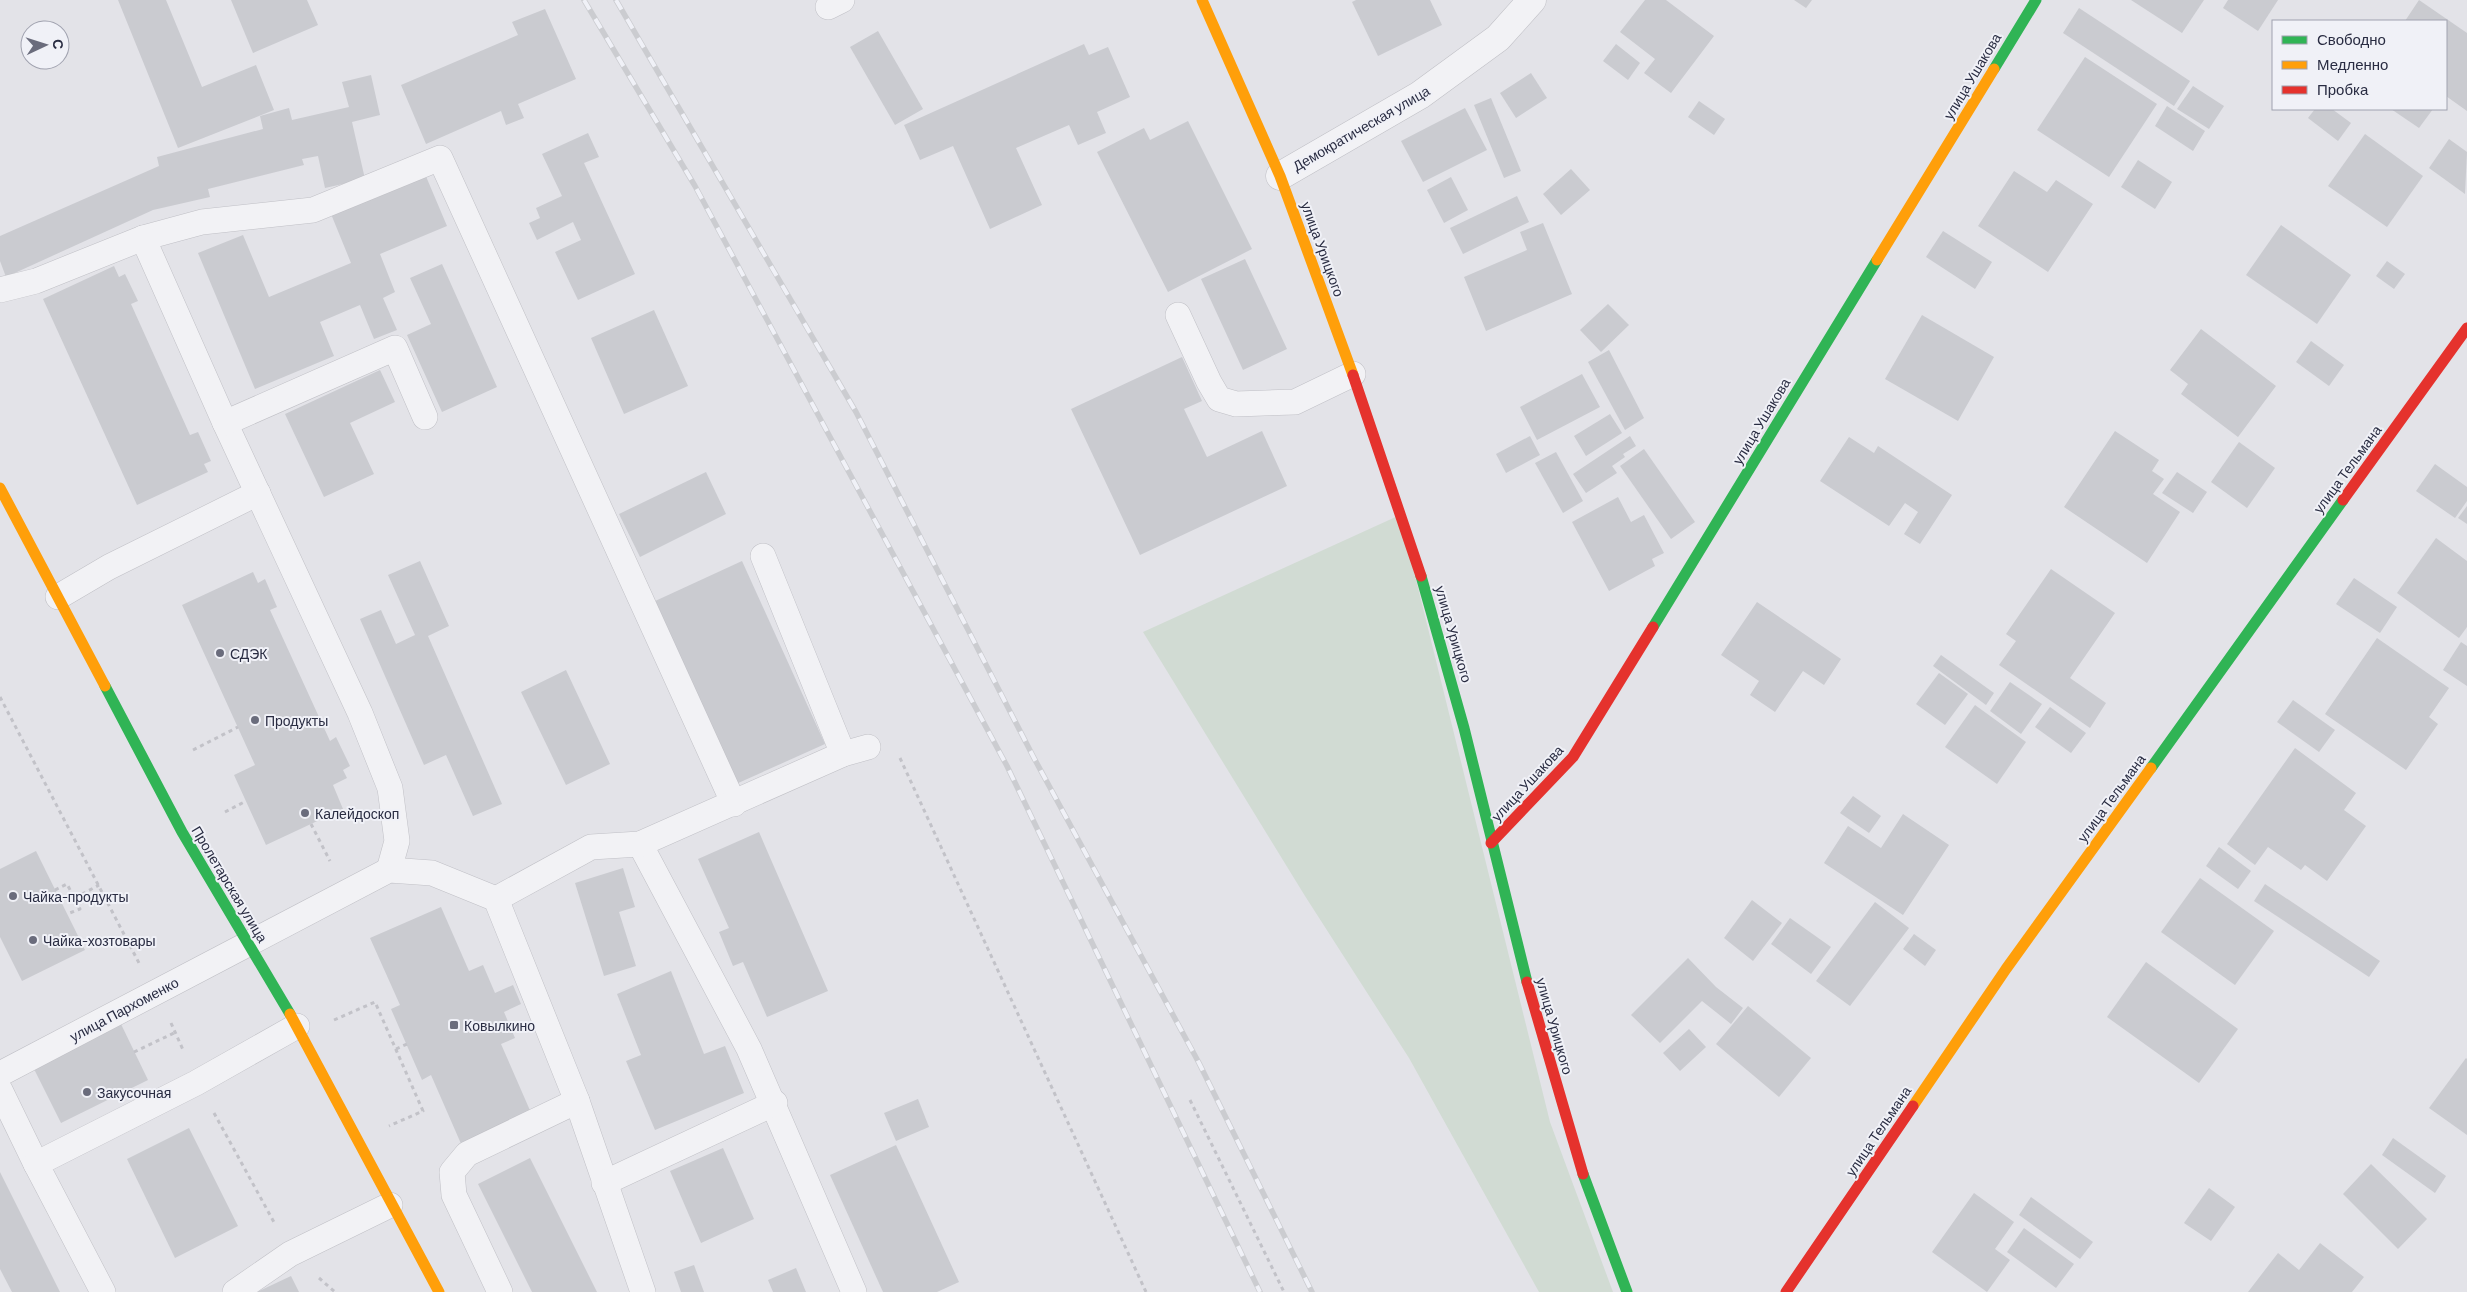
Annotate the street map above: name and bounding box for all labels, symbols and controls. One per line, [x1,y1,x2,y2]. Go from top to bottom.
north arrow [20,20,70,70]
legend [2272,20,2447,110]
street label: улица Ушакова [1940,30,2005,122]
text: Свободно [2317,30,2386,48]
text: С [50,38,67,50]
text: Медленно [2317,55,2388,73]
text: Пробка [2317,80,2369,98]
street label: Демократическая улица [1289,82,1433,174]
street label: улица Урицкого [1298,199,1348,299]
street label: улица Ушакова [1729,375,1794,467]
street label: улица Тельмана [2309,421,2385,516]
street label: улица Урицкого [1432,584,1476,685]
place label: СДЭК [230,645,268,662]
marker: СДЭК [214,647,226,659]
place label: Продукты [265,712,328,729]
marker: Продукты [249,714,261,726]
street label: улица Ушакова [1487,741,1567,825]
street label: улица Тельмана [2073,750,2149,845]
place label: Калейдоскоп [315,805,399,822]
marker: Калейдоскоп [299,807,311,819]
street label: Пролетарская улица [189,823,272,945]
place label: Чайка-продукты [23,888,128,905]
marker: Чайка-продукты [7,890,19,902]
place label: Чайка-хозтовары [43,932,156,949]
marker: Чайка-хозтовары [27,934,39,946]
street label: улица Пархоменко [67,973,181,1045]
street label: улица Урицкого [1533,976,1577,1077]
place label: Ковылкино [464,1017,535,1034]
marker: Ковылкино [448,1019,460,1031]
street label: улица Тельмана [1842,1083,1914,1179]
place label: Закусочная [97,1084,171,1101]
marker: Закусочная [81,1086,93,1098]

